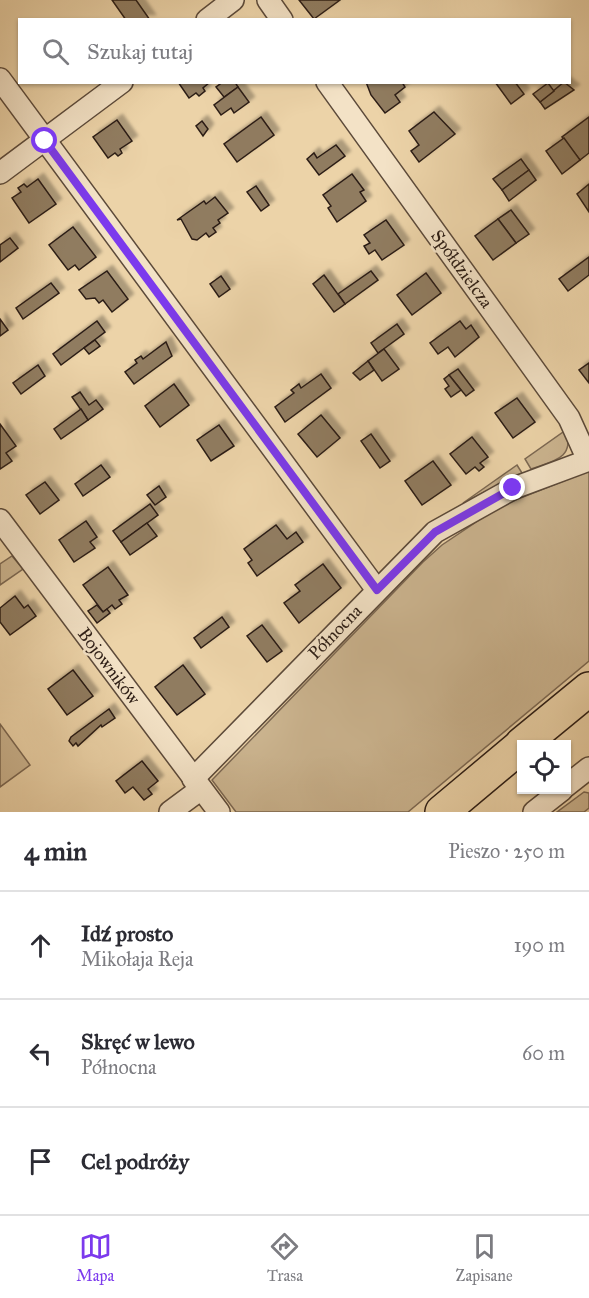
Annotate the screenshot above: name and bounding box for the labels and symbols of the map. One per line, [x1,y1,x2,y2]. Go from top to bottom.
route start [31,127,57,153]
street label: Spółdzielcza [426,226,498,313]
route end [499,474,525,500]
street label: Północna [304,600,367,664]
street label: Bojowników [73,623,145,709]

